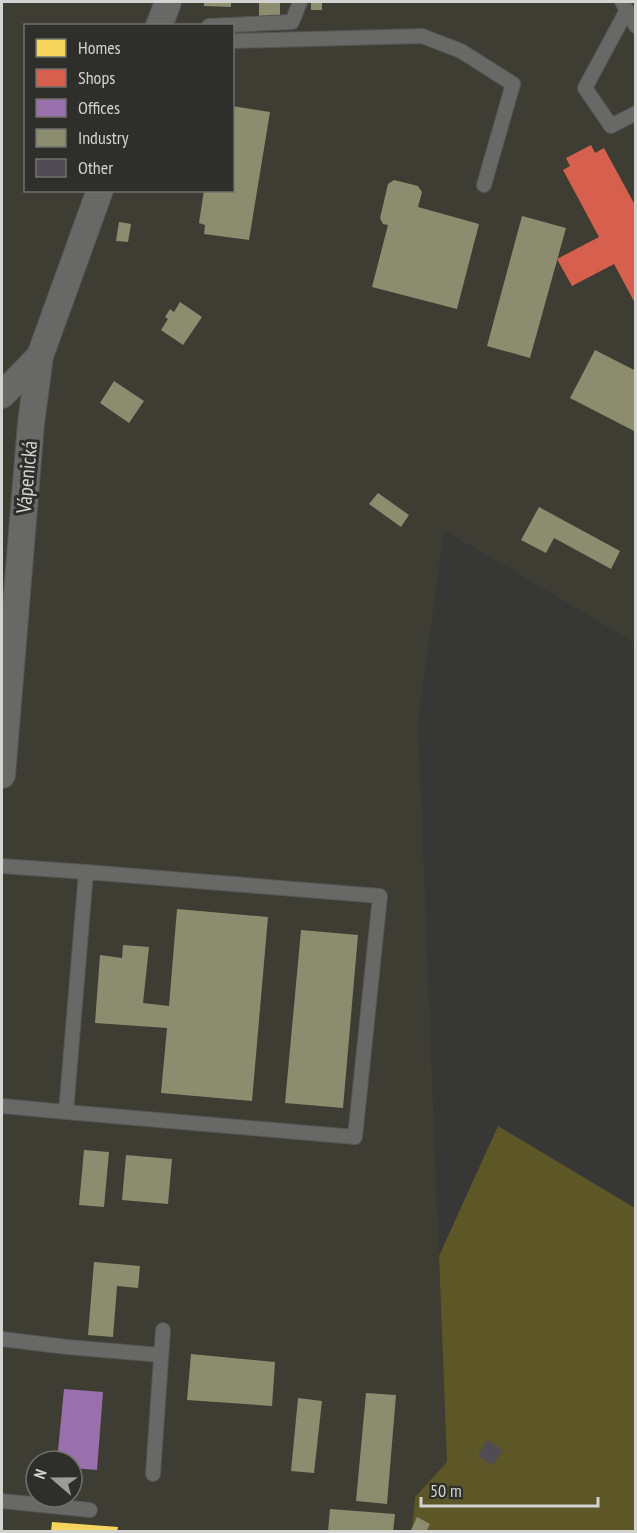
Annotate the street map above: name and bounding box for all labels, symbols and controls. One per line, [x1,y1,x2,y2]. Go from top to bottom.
legend [24,24,234,192]
text: Homes [78,36,121,59]
text: Shops [78,66,115,89]
text: Offices [78,96,120,119]
text: Industry [78,126,129,149]
text: Other [78,156,113,179]
street label: Vápenická [10,439,43,515]
north arrow [24,1449,84,1509]
text: N [29,1466,51,1481]
scale bar [421,1470,598,1508]
text: 50 m [430,1479,462,1502]

